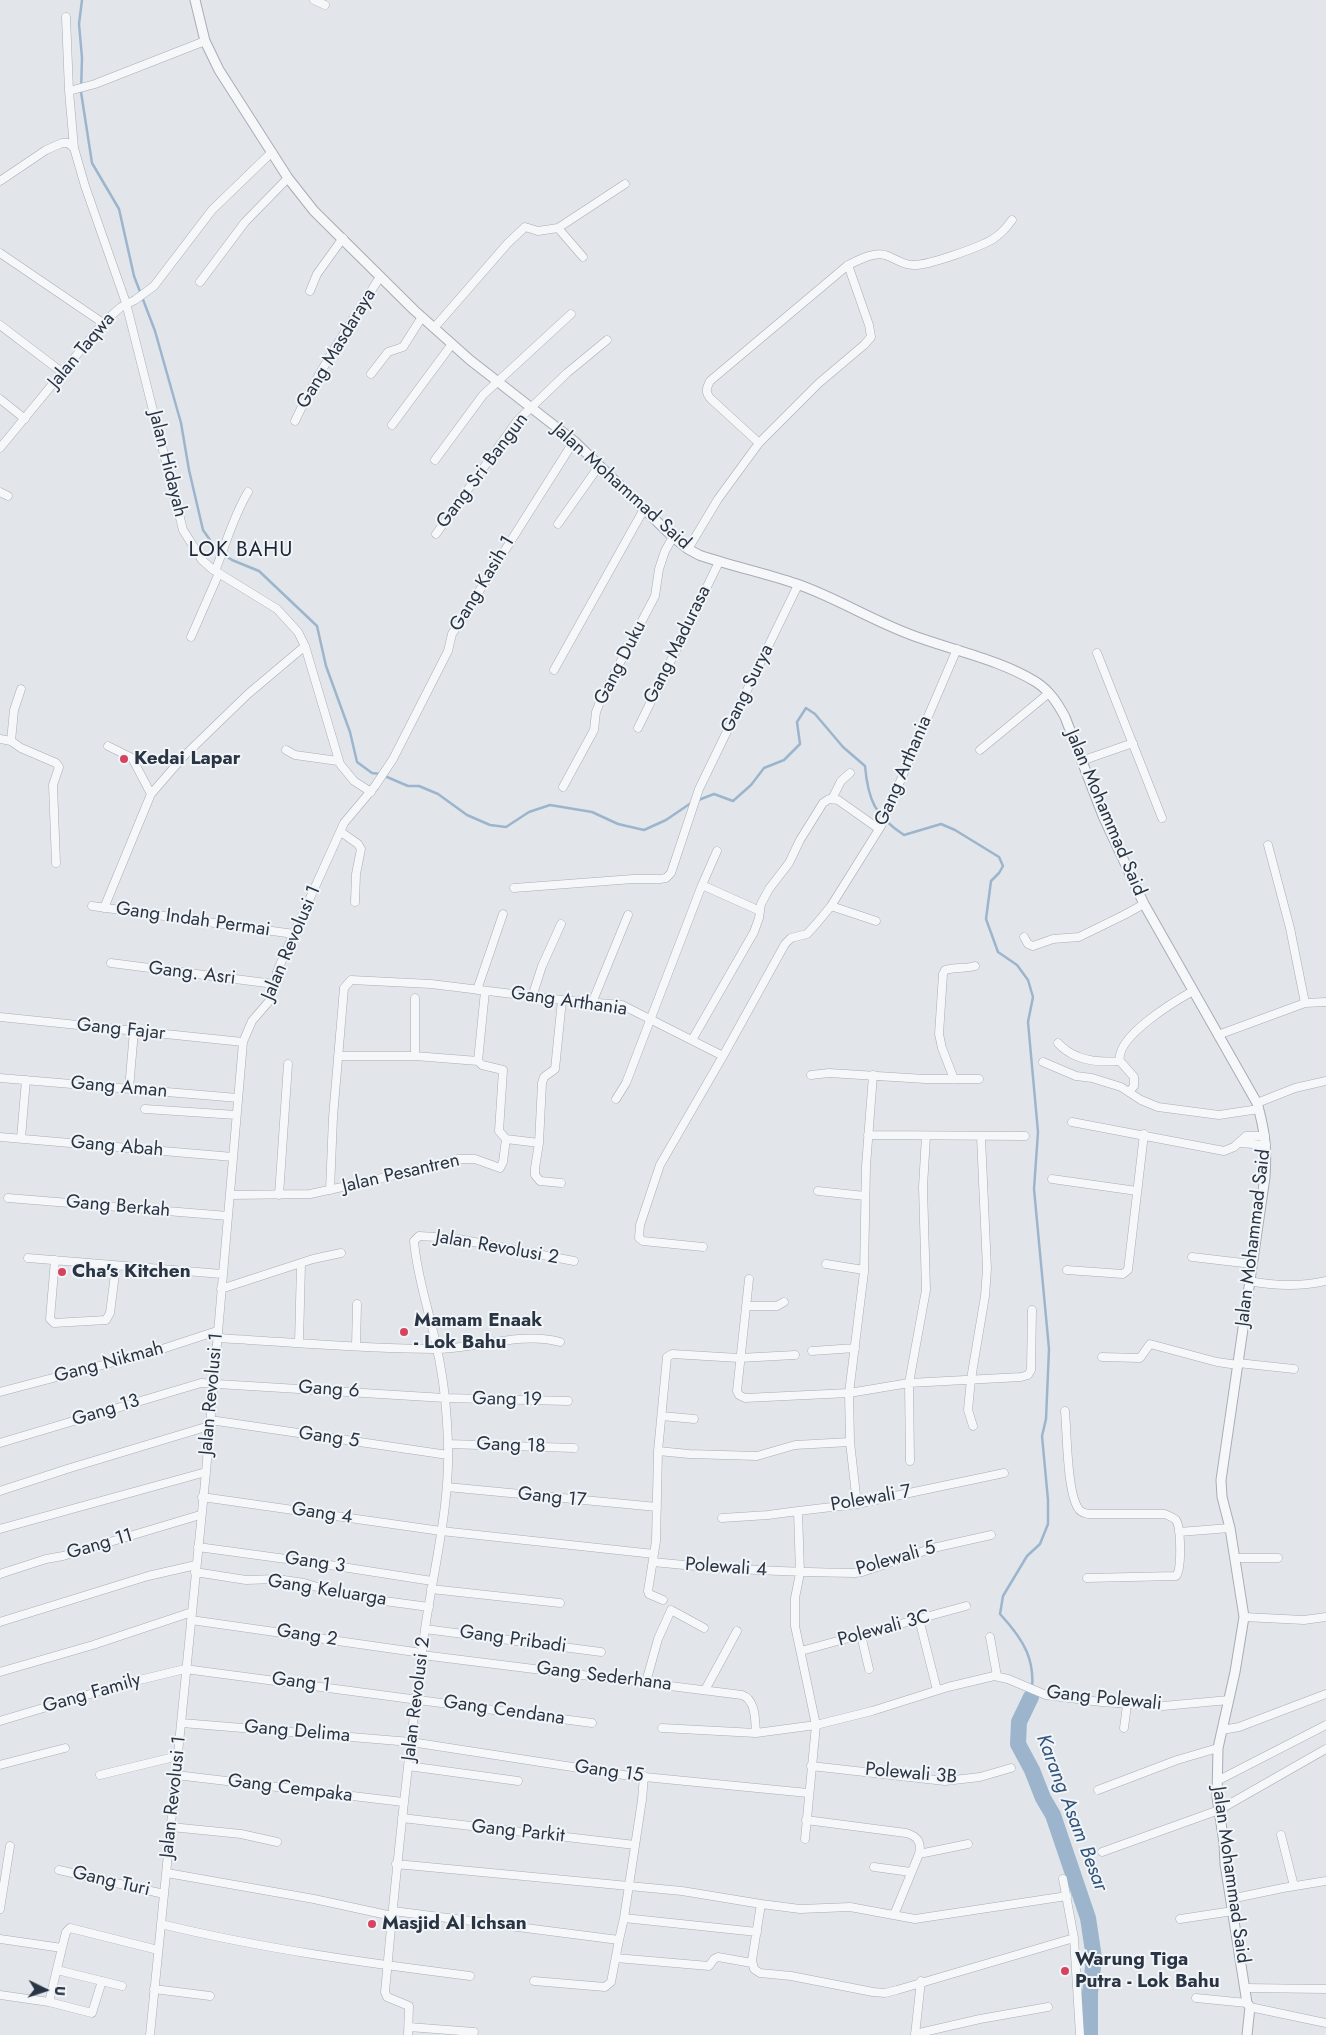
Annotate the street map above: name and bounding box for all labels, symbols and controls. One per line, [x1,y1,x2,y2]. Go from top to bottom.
street label: Gang Masdaraya [292,285,382,413]
street label: Jalan Taqwa [44,308,120,394]
street label: Jalan Hidayah [143,408,191,520]
street label: Gang Sri Bangun [432,409,534,533]
street label: Jalan Mohammad Said [547,419,695,555]
street label: Gang Kasih 1 [446,532,520,636]
district label: LOK BAHU [188,538,294,564]
street label: Gang Madurasa [640,582,716,708]
street label: Gang Duku [590,617,652,709]
street label: Gang Surya [717,641,779,737]
street label: Gang Arthania [871,713,937,829]
street label: Jalan Mohammad Said [1060,726,1150,900]
place label: Kedai Lapar [134,748,241,770]
marker: Kedai Lapar [118,753,130,765]
street label: Jalan Revolusi 1 [258,882,326,1004]
street label: Gang Indah Permai [114,898,272,942]
street label: Gang. Asri [147,957,237,991]
street label: Gang Arthania [509,983,629,1021]
street label: Gang Fajar [76,1014,166,1046]
street label: Gang Aman [70,1072,168,1104]
street label: Gang Abah [70,1132,164,1162]
street label: Jalan Mohammad Said [1232,1148,1276,1328]
street label: Jalan Pesantren [340,1149,462,1199]
street label: Gang Berkah [65,1191,171,1223]
street label: Jalan Revolusi 2 [434,1226,560,1270]
place label: Cha's Kitchen [72,1261,191,1283]
marker: Cha's Kitchen [56,1266,68,1278]
place label: Mamam Enaak - Lok Bahu [414,1310,542,1354]
marker: Mamam Enaak - Lok Bahu [398,1326,410,1338]
street label: Jalan Revolusi 1 [195,1332,229,1456]
street label: Gang Nikmah [52,1337,166,1389]
street label: Gang 6 [298,1376,360,1404]
street label: Gang 19 [472,1388,542,1412]
street label: Gang 13 [70,1390,142,1432]
street label: Gang 5 [297,1422,361,1454]
street label: Gang 18 [476,1433,546,1459]
street label: Polewali 7 [829,1481,913,1517]
street label: Gang 17 [517,1483,587,1513]
street label: Gang 4 [290,1498,354,1530]
street label: Gang 11 [64,1525,136,1565]
street label: Polewali 5 [854,1537,938,1581]
street label: Gang 3 [283,1547,347,1579]
street label: Polewali 4 [684,1554,768,1582]
street label: Gang Keluarga [266,1570,388,1612]
street label: Polewali 3C [835,1606,933,1652]
street label: Gang 2 [275,1620,339,1652]
street label: Gang Pribadi [458,1621,568,1659]
street label: Jalan Revolusi 2 [398,1636,436,1762]
street label: Gang Sederhana [535,1657,673,1697]
street label: Gang 1 [270,1668,332,1698]
street label: Gang Family [40,1669,144,1719]
street label: Gang Polewali [1045,1682,1163,1716]
street label: Gang Cendana [442,1691,566,1731]
street label: Gang Delima [243,1716,351,1748]
water label: Karang Asam Besar [1030,1731,1112,1895]
street label: Jalan Revolusi 1 [156,1735,192,1859]
street label: Gang 15 [573,1756,645,1788]
street label: Polewali 3B [864,1759,958,1789]
street label: Gang Cempaka [226,1770,354,1808]
street label: Jalan Mohammad Said [1206,1785,1254,1965]
street label: Gang Parkit [470,1816,566,1848]
street label: Gang Turi [70,1862,152,1902]
place label: Masjid Al Ichsan [382,1913,527,1935]
marker: Masjid Al Ichsan [366,1918,378,1930]
place label: Warung Tiga Putra - Lok Bahu [1075,1949,1220,1993]
north arrow [20,1965,70,2015]
marker: Warung Tiga Putra - Lok Bahu [1059,1965,1071,1977]
text: U [50,1985,70,1997]

